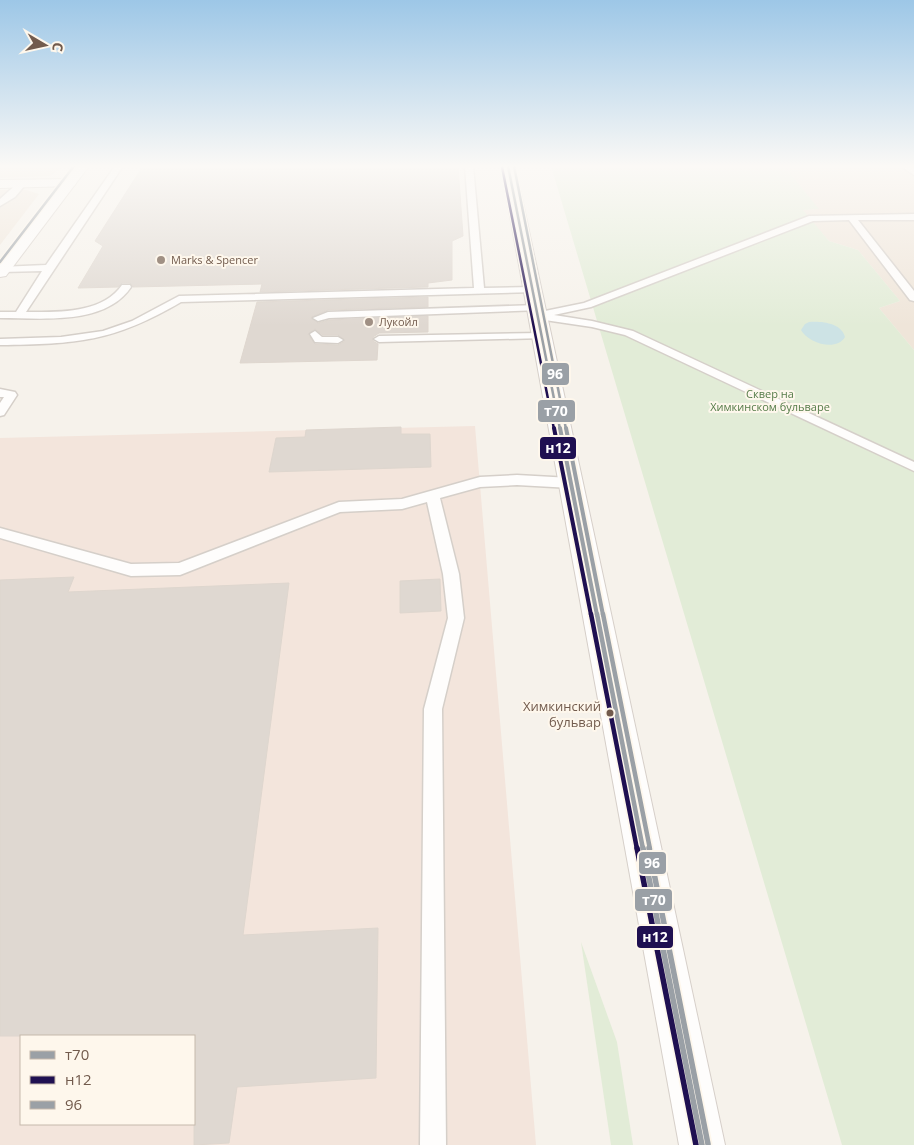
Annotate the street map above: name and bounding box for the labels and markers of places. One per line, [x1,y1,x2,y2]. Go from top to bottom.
place label: Marks & Spencer [171,252,258,267]
marker: Marks & Spencer [155,254,167,266]
place label: Лукойл [379,314,418,329]
marker: Лукойл [363,316,375,328]
place label: Химкинский бульвар [523,697,601,731]
marker: Химкинский бульвар [605,708,615,718]

